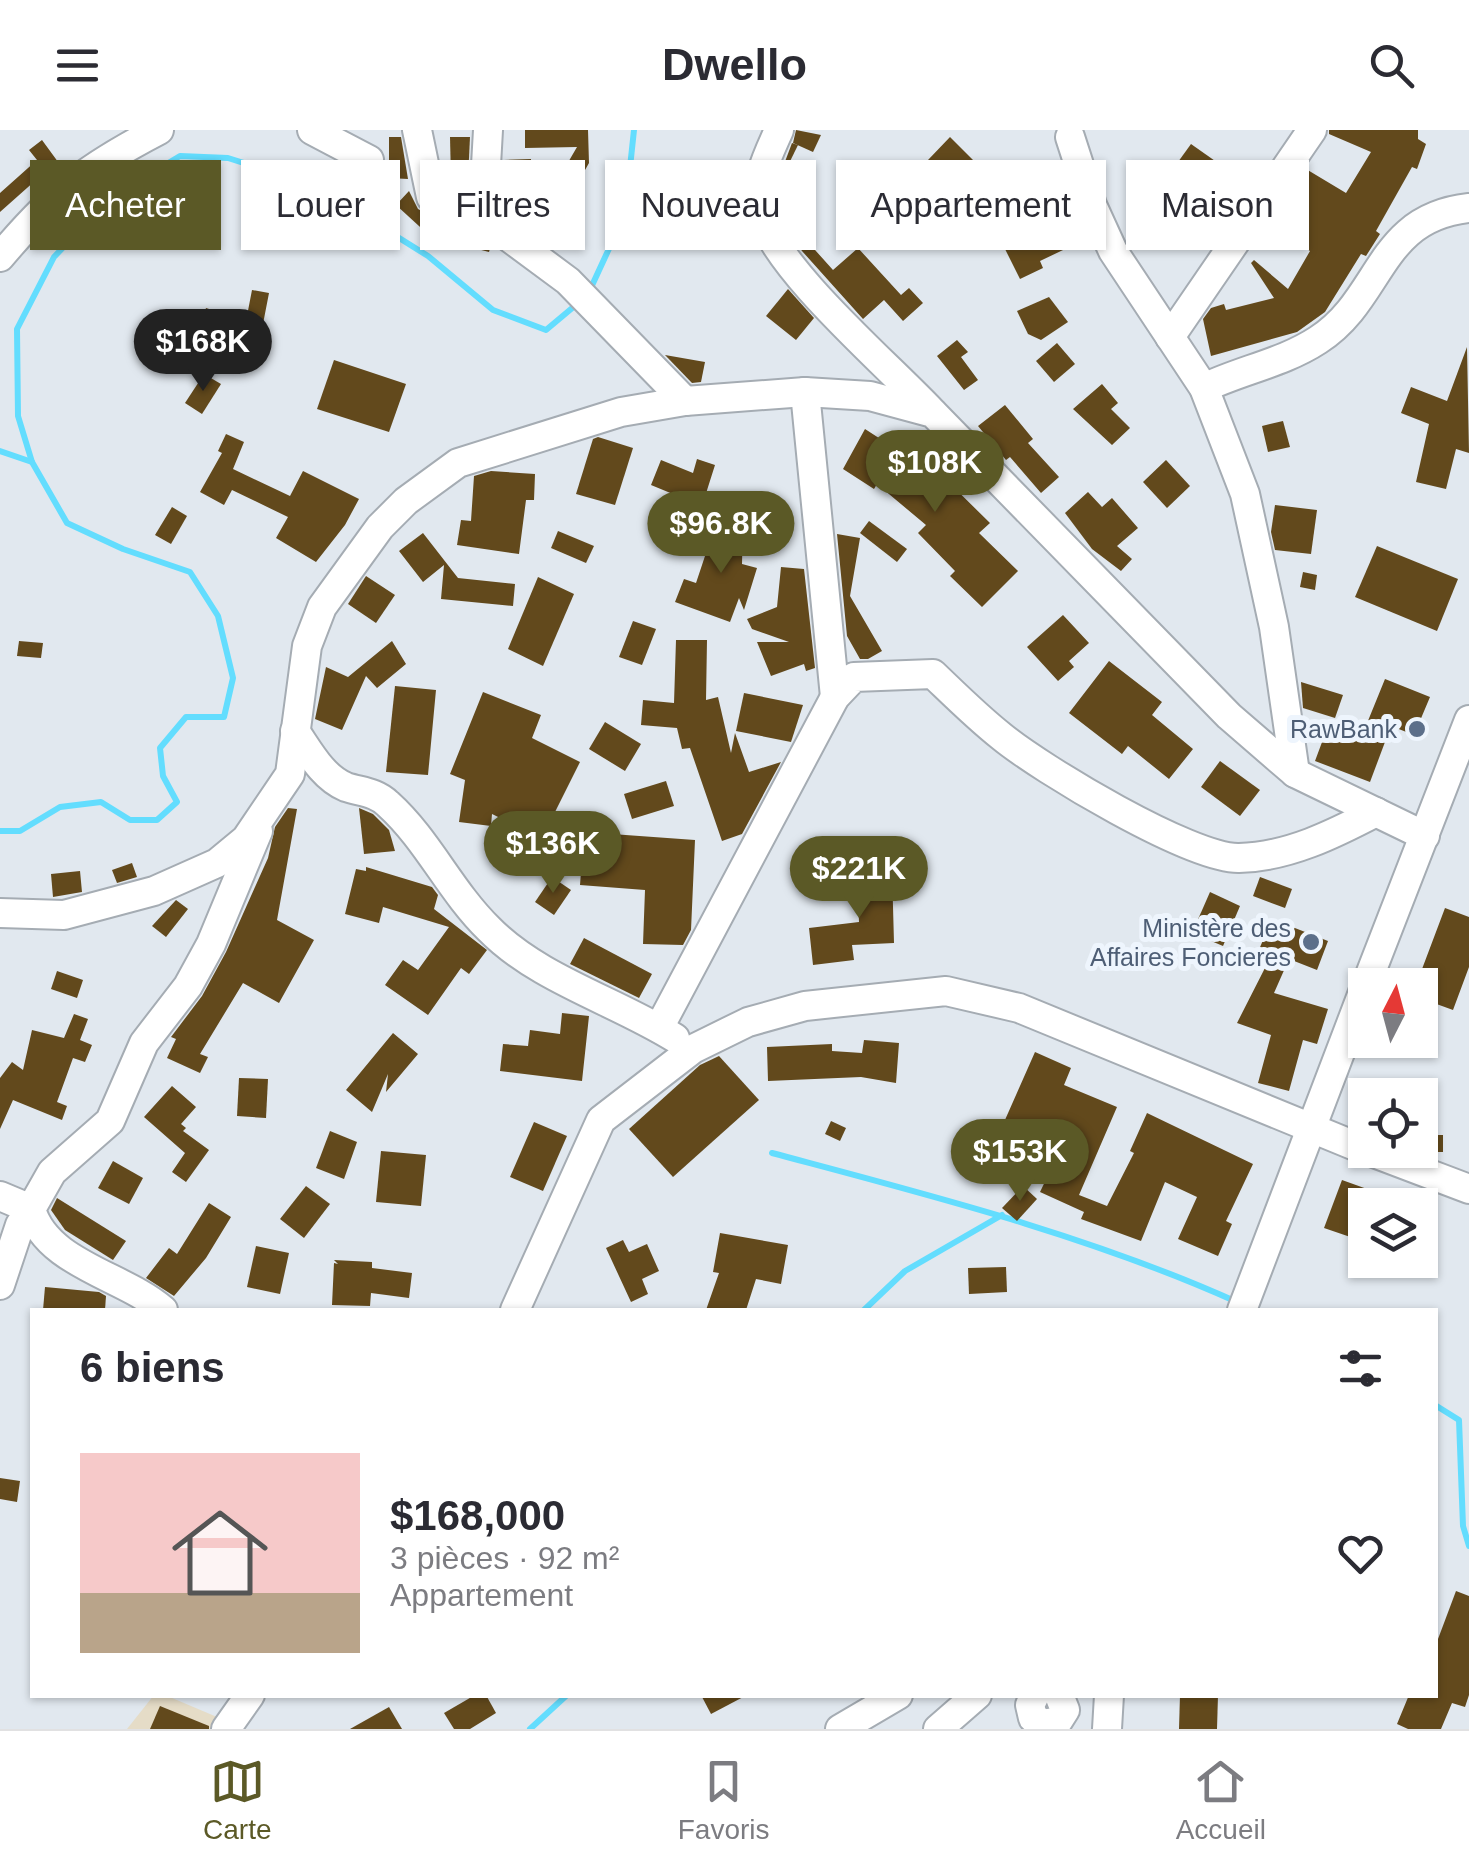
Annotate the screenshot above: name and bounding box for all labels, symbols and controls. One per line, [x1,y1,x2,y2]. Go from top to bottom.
icon: menu [50,38,105,93]
icon: search [1364,38,1419,93]
text: Dwello [662,39,807,90]
chip: Acheter [30,160,221,250]
chip: Louer [241,160,400,250]
chip: Filtres [420,160,585,250]
chip: Nouveau [605,160,816,250]
chip: Appartement [836,160,1106,250]
chip: Maison [1126,160,1309,250]
pin: $168K [133,309,273,394]
text: $168K [156,323,250,359]
pin: $108K [865,430,1005,515]
text: $108K [888,444,982,480]
pin: $96.8K [640,491,802,576]
text: $96.8K [669,505,773,541]
place label: RawBank [1290,715,1397,743]
marker: RawBank [1406,718,1428,740]
pin: $136K [483,811,623,896]
text: $136K [506,825,600,861]
pin: $221K [789,836,929,921]
text: $221K [812,850,906,886]
place label: Ministère des Affaires Foncieres [1090,914,1291,971]
marker: Ministère des Affaires Foncieres [1300,931,1322,953]
north arrow [1348,968,1438,1058]
map controls [1348,968,1438,1278]
button: locate [1348,1078,1438,1168]
pin: $153K [950,1119,1090,1204]
text: $153K [973,1133,1067,1169]
button: layers [1348,1188,1438,1278]
icon: filters [1333,1341,1388,1396]
text: 6 biens [80,1344,225,1391]
text: $168,000 [390,1492,565,1539]
icon: home [160,1493,280,1613]
icon: heart [1333,1526,1388,1581]
text: 3 pièces · 92 m² [390,1540,619,1576]
text: Appartement [390,1577,573,1613]
tab: Carte [203,1754,272,1846]
tab: Favoris [678,1754,770,1846]
tab: Accueil [1176,1754,1266,1846]

